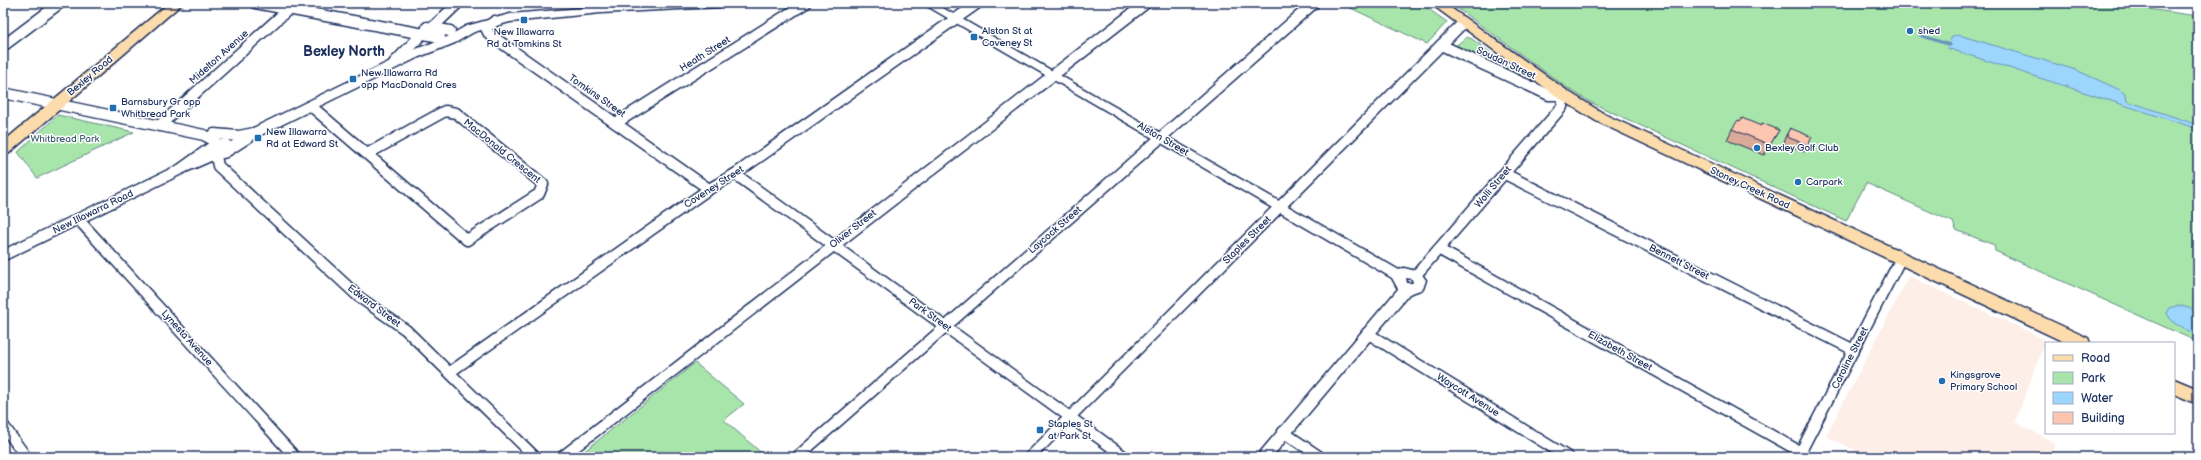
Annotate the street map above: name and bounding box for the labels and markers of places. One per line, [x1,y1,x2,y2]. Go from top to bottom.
marker: New Illawarra Rd at Tomkins St [519,15,529,25]
place label: Alston St at Coveney St [982,25,1032,49]
place label: shed [1918,25,1940,37]
place label: New Illawarra Rd at Tomkins St [486,26,562,50]
marker: shed [1905,26,1915,36]
marker: Alston St at Coveney St [969,32,979,42]
place label: New Illawarra Rd opp MacDonald Cres [361,67,457,91]
marker: New Illawarra Rd opp MacDonald Cres [348,74,358,84]
place label: Barnsbury Gr opp Whitbread Park [121,96,201,120]
marker: Barnsbury Gr opp Whitbread Park [108,103,118,113]
place label: New Illawarra Rd at Edward St [266,126,338,150]
marker: New Illawarra Rd at Edward St [253,133,263,143]
place label: Bexley Golf Club [1765,142,1839,154]
marker: Bexley Golf Club [1752,143,1762,153]
place label: Carpark [1806,176,1842,188]
marker: Carpark [1793,177,1803,187]
place label: Kingsgrove Primary School [1950,369,2017,393]
marker: Kingsgrove Primary School [1937,376,1947,386]
place label: Staples St at Park St [1048,418,1093,442]
marker: Staples St at Park St [1035,425,1045,435]

